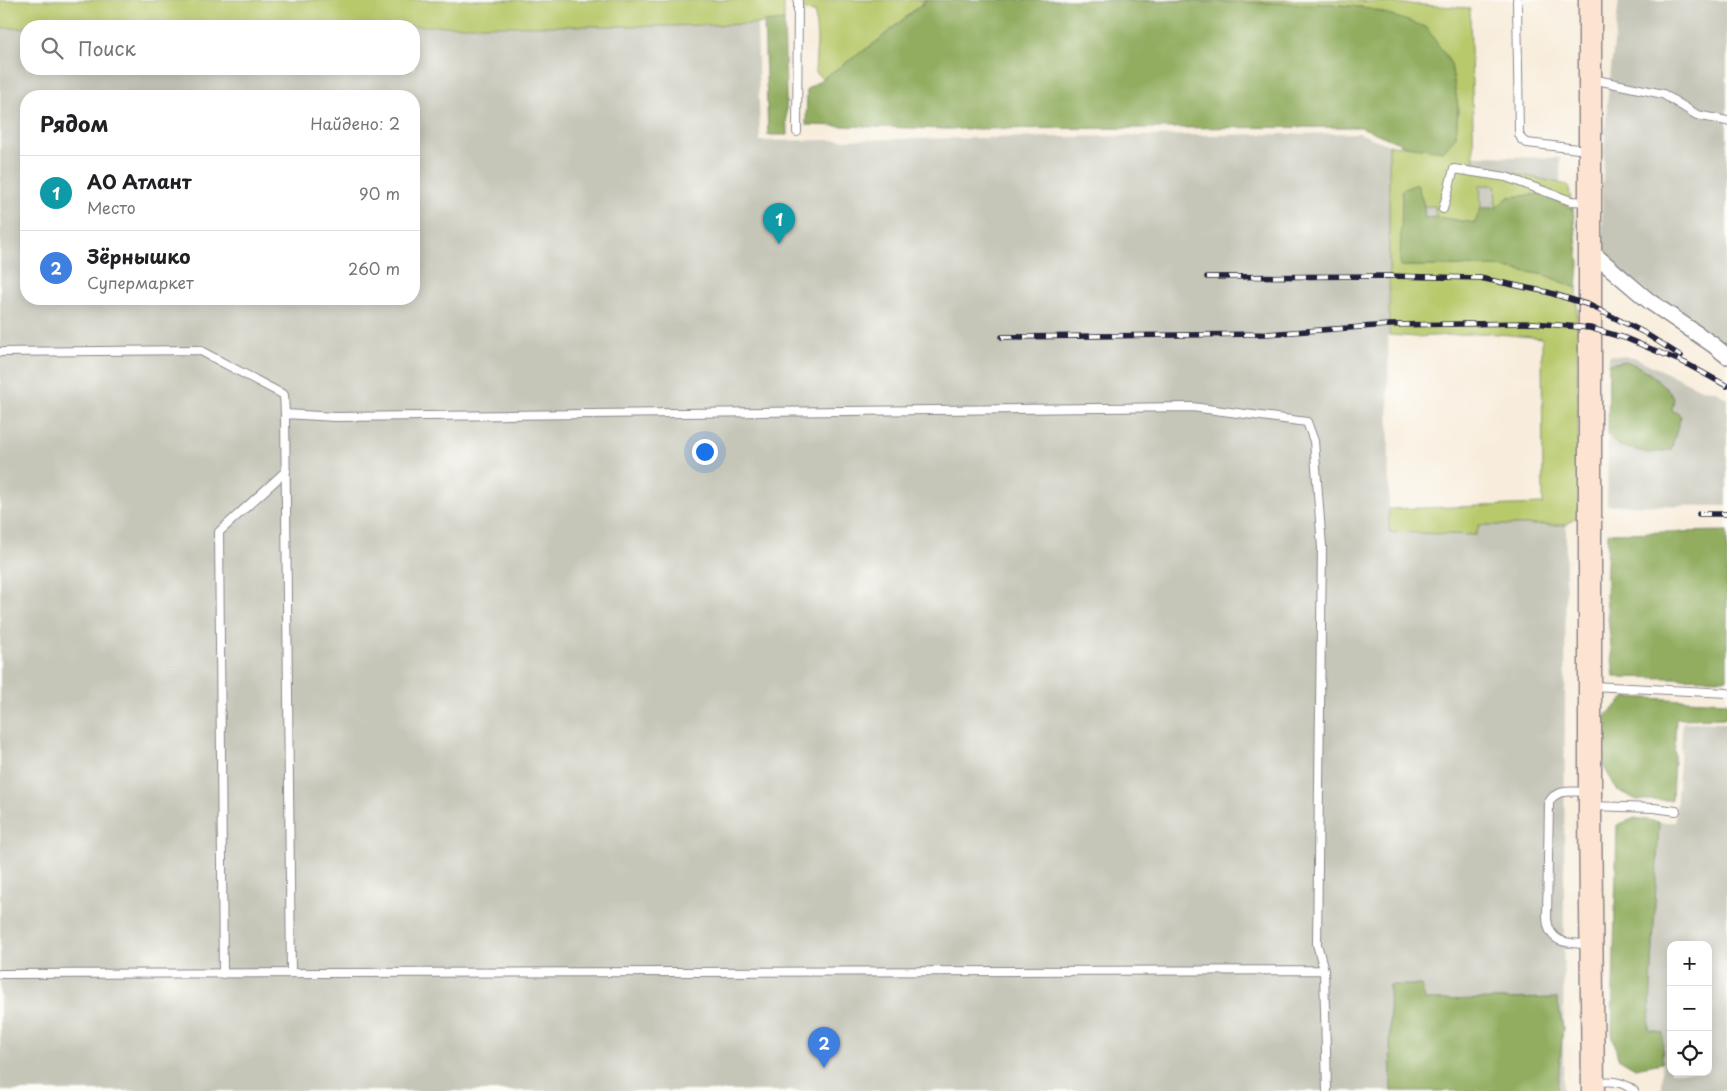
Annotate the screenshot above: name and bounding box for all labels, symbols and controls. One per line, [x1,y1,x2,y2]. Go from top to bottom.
search box [20,20,420,75]
icon: search [38,34,66,62]
text: Поиск [78,34,136,62]
text: Рядом [40,107,108,139]
text: Найдено: 2 [310,111,400,135]
text: АО Атлант [87,167,191,195]
text: 1 [52,181,60,205]
text: 90 m [359,181,400,205]
text: Место [87,195,136,219]
pin: 1 [763,203,795,244]
text: Зёрнышко [87,242,190,270]
text: 2 [50,256,62,280]
text: 260 m [348,256,400,280]
text: Супермаркет [87,270,194,294]
your location [692,439,718,465]
map controls [1667,941,1712,1076]
button: + [1667,941,1712,986]
button: − [1667,986,1712,1031]
pin: 2 [808,1027,840,1068]
button: locate [1667,1031,1712,1076]

